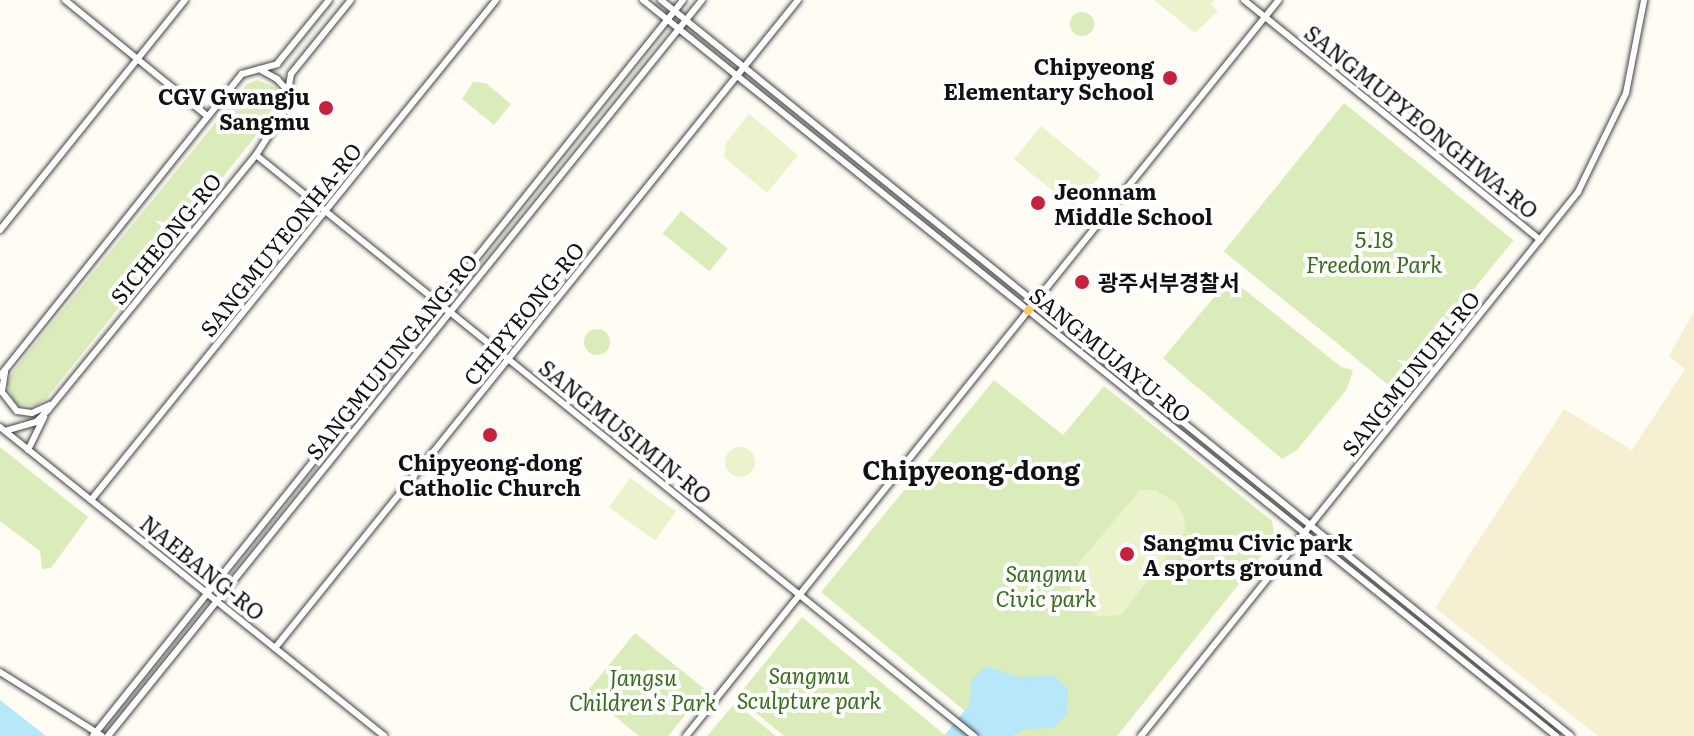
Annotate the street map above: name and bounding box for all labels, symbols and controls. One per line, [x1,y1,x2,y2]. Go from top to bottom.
street label: SANGMUPYEONGHWA-RO [1300,19,1544,223]
place label: Chipyeong Elementary School [943,52,1154,104]
marker: Chipyeong Elementary School [1161,69,1179,87]
place label: CGV Gwangju Sangmu [158,82,310,134]
marker: CGV Gwangju Sangmu [317,99,335,117]
street label: SANGMUYEONHA-RO [194,137,366,341]
street label: SICHEONG-RO [104,167,226,309]
place label: Jeonnam Middle School [1054,177,1213,228]
marker: Jeonnam Middle School [1029,194,1047,212]
park label: 5.18 Freedom Park [1306,225,1442,276]
street label: CHIPYEONG-RO [457,236,589,390]
street label: SANGMUJUNGANG-RO [300,248,482,464]
place label: 광주서부경찰서 [1098,269,1240,295]
marker: 광주서부경찰서 [1073,273,1091,291]
street label: SANGMUJAYU-RO [1025,281,1197,427]
street label: SANGMUNURI-RO [1336,285,1484,461]
street label: SANGMUSIMIN-RO [534,353,718,509]
marker: Chipyeong-dong Catholic Church [481,426,499,444]
place label: Chipyeong-dong Catholic Church [398,448,582,500]
district label: Chipyeong-dong [862,453,1080,485]
street label: NAEBANG-RO [136,509,270,625]
place label: Sangmu Civic park A sports ground [1143,528,1353,580]
marker: Sangmu Civic park A sports ground [1118,545,1136,563]
park label: Sangmu Civic park [996,559,1096,610]
park label: Sangmu Sculpture park [737,661,881,712]
park label: Jangsu Children's Park [569,663,717,714]

